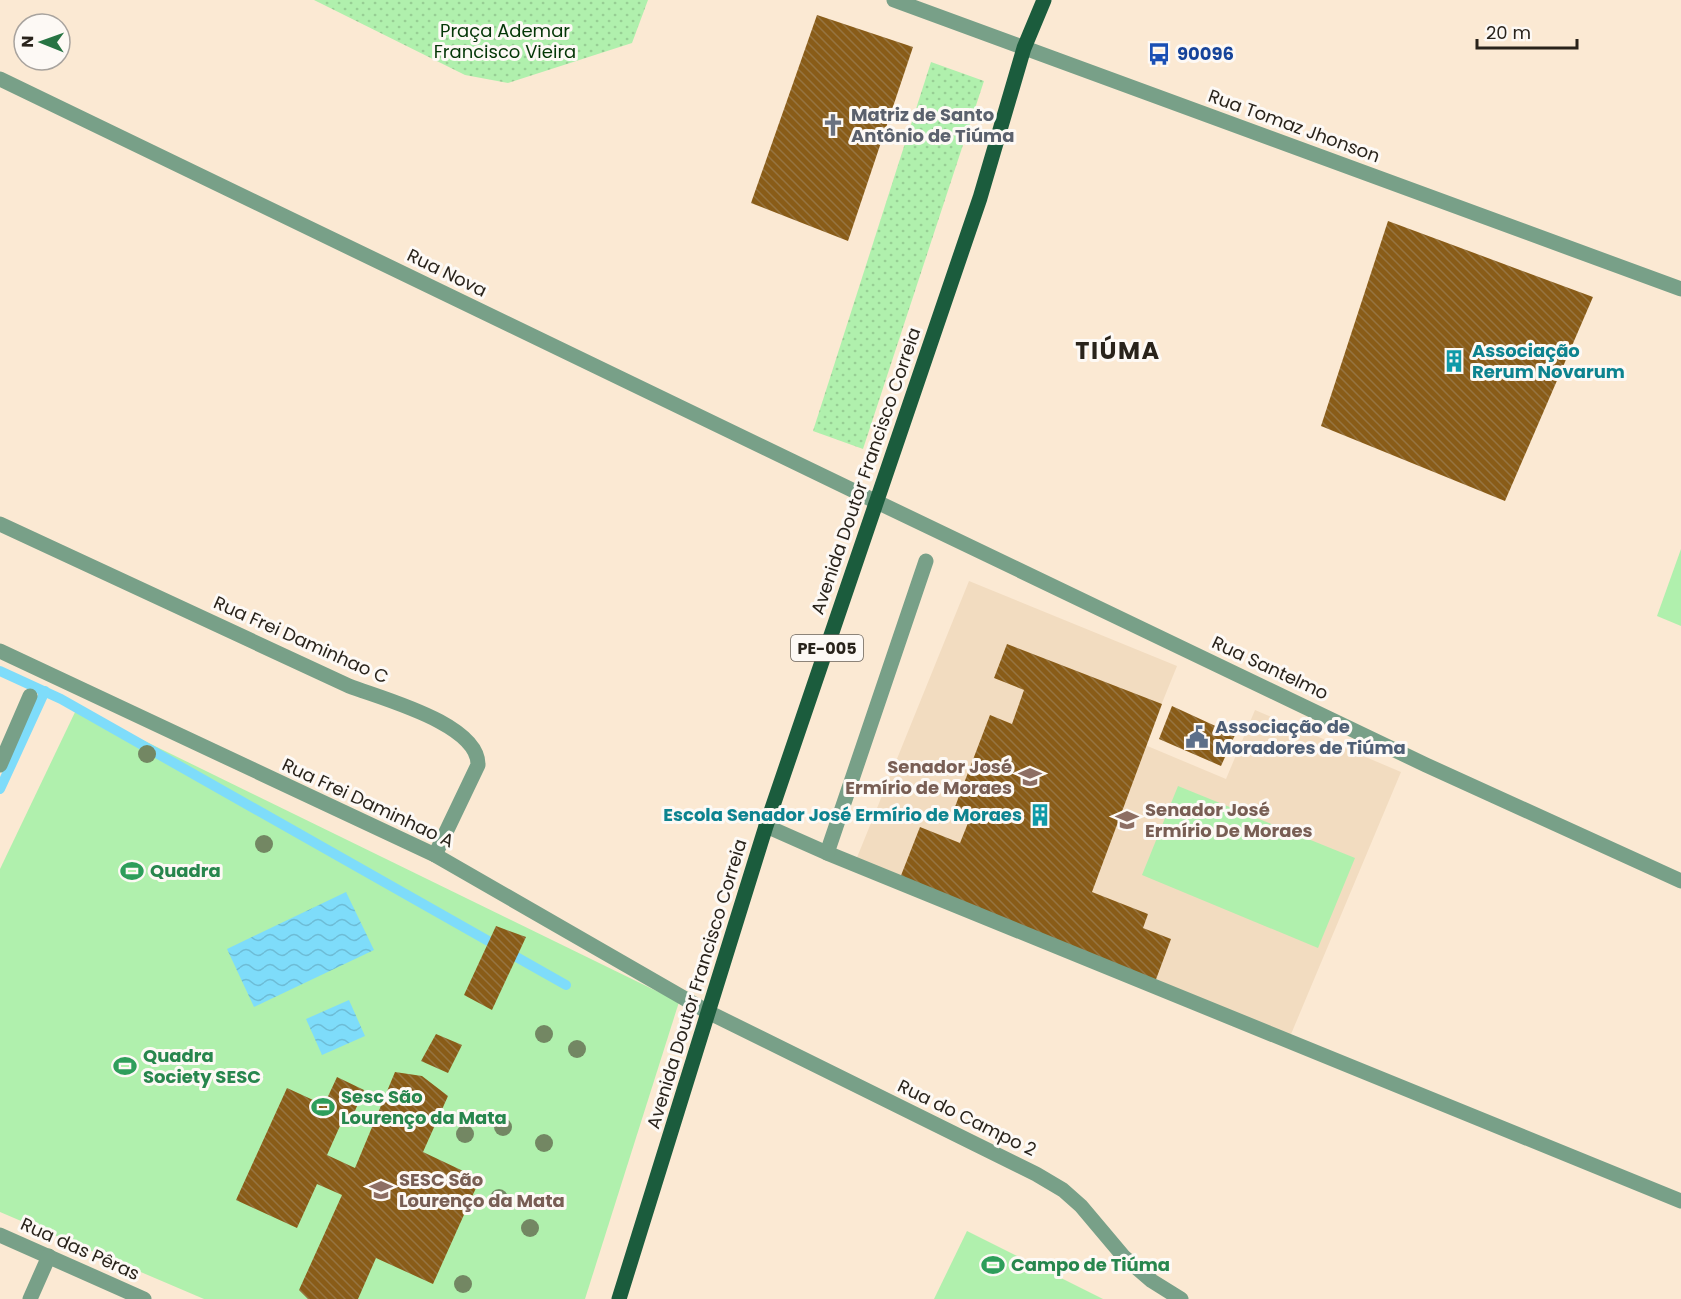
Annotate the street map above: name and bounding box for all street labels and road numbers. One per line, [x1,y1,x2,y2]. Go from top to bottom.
street label: Rua Tomaz Jhonson [1205,83,1383,168]
street label: Rua Nova [403,242,491,303]
street label: Avenida Doutor Francisco Correia [805,324,926,618]
street label: Rua Frei Daminhao C [210,590,393,689]
street label: Rua Santelmo [1208,630,1333,705]
road number: PE-005 [791,635,863,661]
street label: Rua Frei Daminhao A [278,752,458,853]
street label: Avenida Doutor Francisco Correia [640,836,753,1132]
street label: Rua do Campo 2 [894,1073,1041,1162]
street label: Rua das Pêras [17,1211,144,1286]

